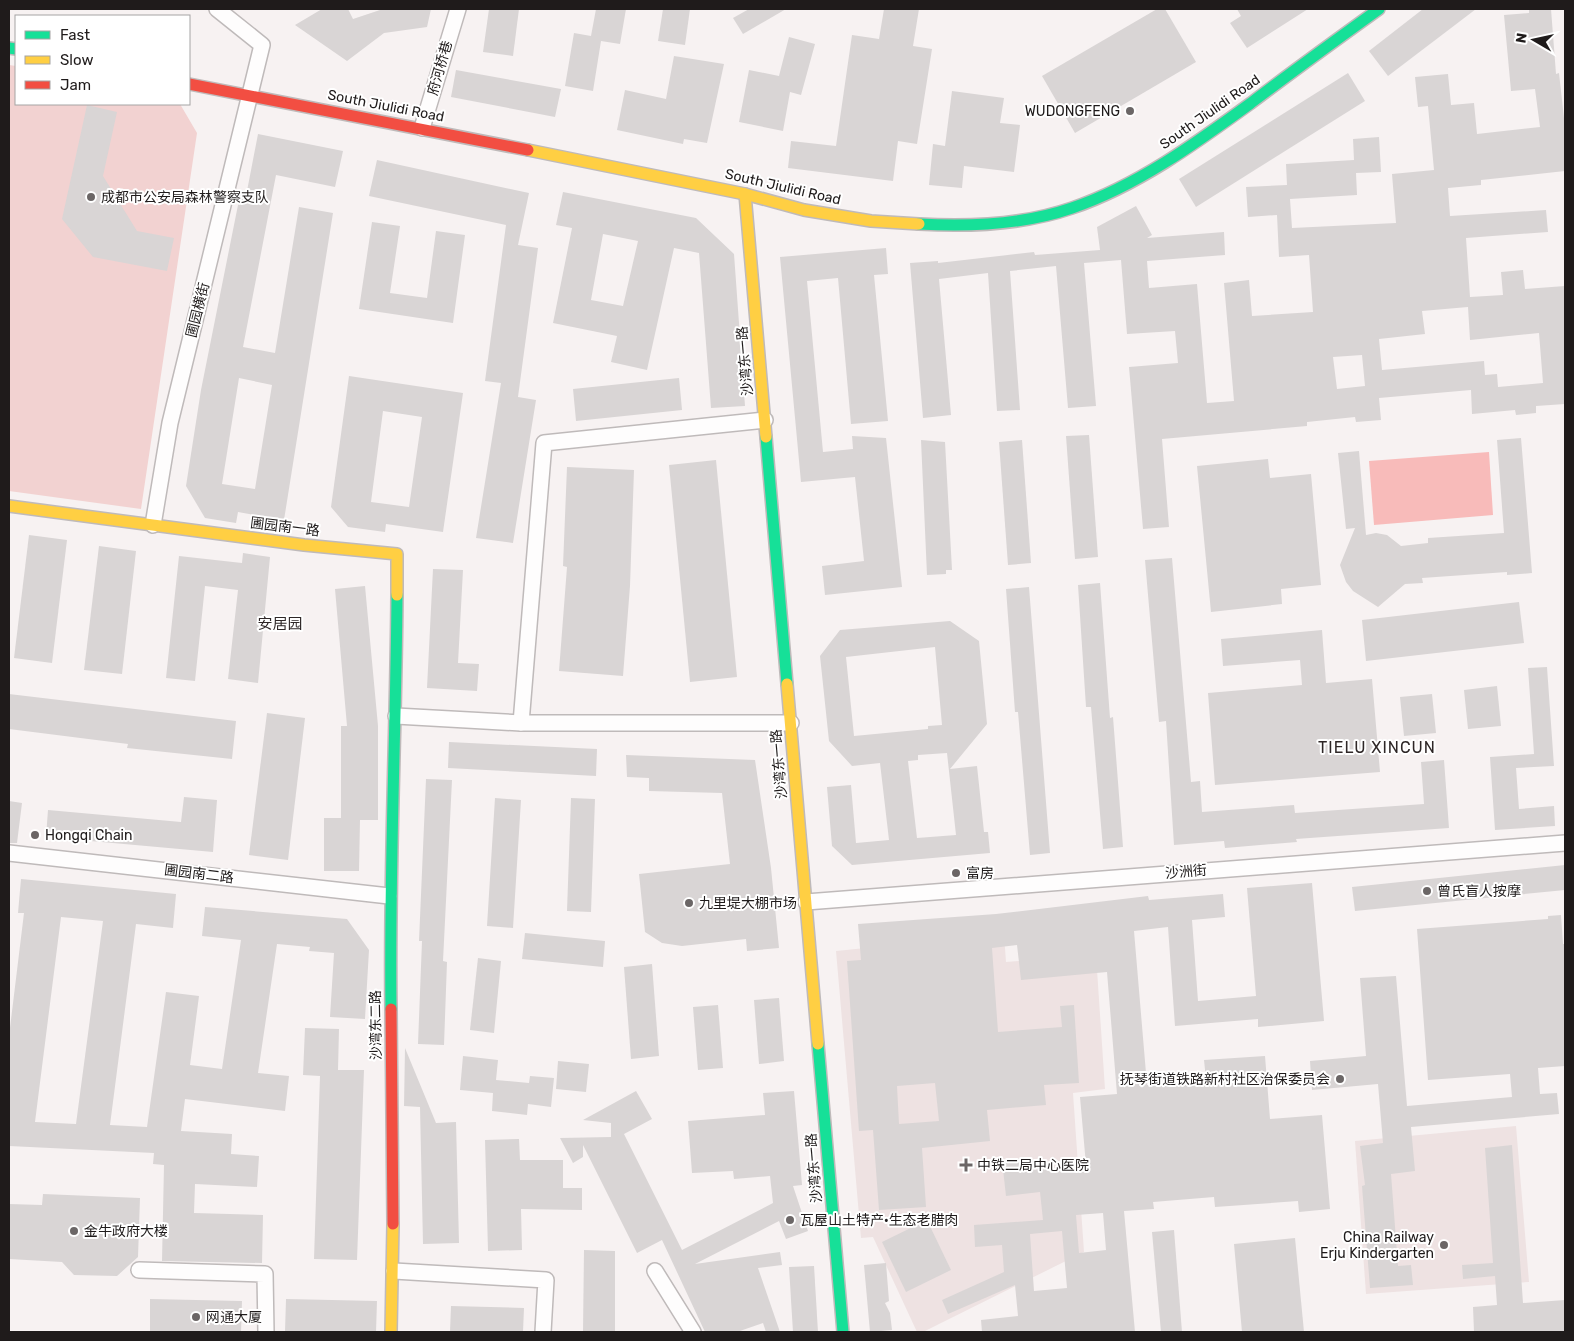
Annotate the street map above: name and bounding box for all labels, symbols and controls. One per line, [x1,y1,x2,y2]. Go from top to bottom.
legend [15,15,190,105]
north arrow [1509,15,1559,65]
text: Fast [60,26,90,44]
text: N [1512,32,1531,44]
street label: 府河桥巷 [424,39,456,97]
text: Slow [60,51,93,69]
street label: South Jiulidi Road [1157,71,1263,153]
text: Jam [60,76,91,94]
street label: South Jiulidi Road [326,86,446,126]
place label: WUDONGFENG [1025,103,1120,120]
marker: WUDONGFENG [1124,105,1136,117]
street label: South Jiulidi Road [723,165,843,209]
place label: 成都市公安局森林警察支队 [101,189,269,206]
marker: 成都市公安局森林警察支队 [85,191,97,203]
street label: 圃园横街 [183,281,213,339]
street label: 沙湾东一路 [733,325,757,397]
street label: 圃园南一路 [249,514,321,540]
district label: 安居园 [257,615,303,633]
street label: 沙湾东一路 [767,728,791,800]
district label: TIELU XINCUN [1318,738,1436,757]
place label: Hongqi Chain [45,827,133,844]
marker: Hongqi Chain [29,829,41,841]
street label: 圃园南二路 [163,861,235,887]
street label: 沙洲街 [1164,862,1208,882]
place label: 富房 [966,865,994,882]
marker: 富房 [950,867,962,879]
place label: 曾氏盲人按摩 [1437,883,1521,900]
marker: 曾氏盲人按摩 [1421,885,1433,897]
place label: 九里堤大棚市场 [699,895,797,912]
marker: 九里堤大棚市场 [683,897,695,909]
street label: 沙湾东二路 [367,990,385,1060]
place label: 抚琴街道铁路新村社区治保委员会 [1120,1071,1330,1088]
marker: 抚琴街道铁路新村社区治保委员会 [1334,1073,1346,1085]
street label: 沙湾东一路 [802,1132,826,1204]
place label: 中铁二局中心医院 [977,1157,1089,1174]
marker: 中铁二局中心医院 [959,1158,973,1172]
place label: 瓦屋山土特产·生态老腊肉 [800,1212,959,1229]
marker: 瓦屋山土特产·生态老腊肉 [784,1214,796,1226]
place label: 金牛政府大楼 [84,1223,168,1240]
marker: 金牛政府大楼 [68,1225,80,1237]
place label: China Railway Erju Kindergarten [1320,1229,1434,1262]
marker: China Railway Erju Kindergarten [1438,1239,1450,1251]
place label: 网通大厦 [206,1309,262,1326]
marker: 网通大厦 [190,1311,202,1323]

